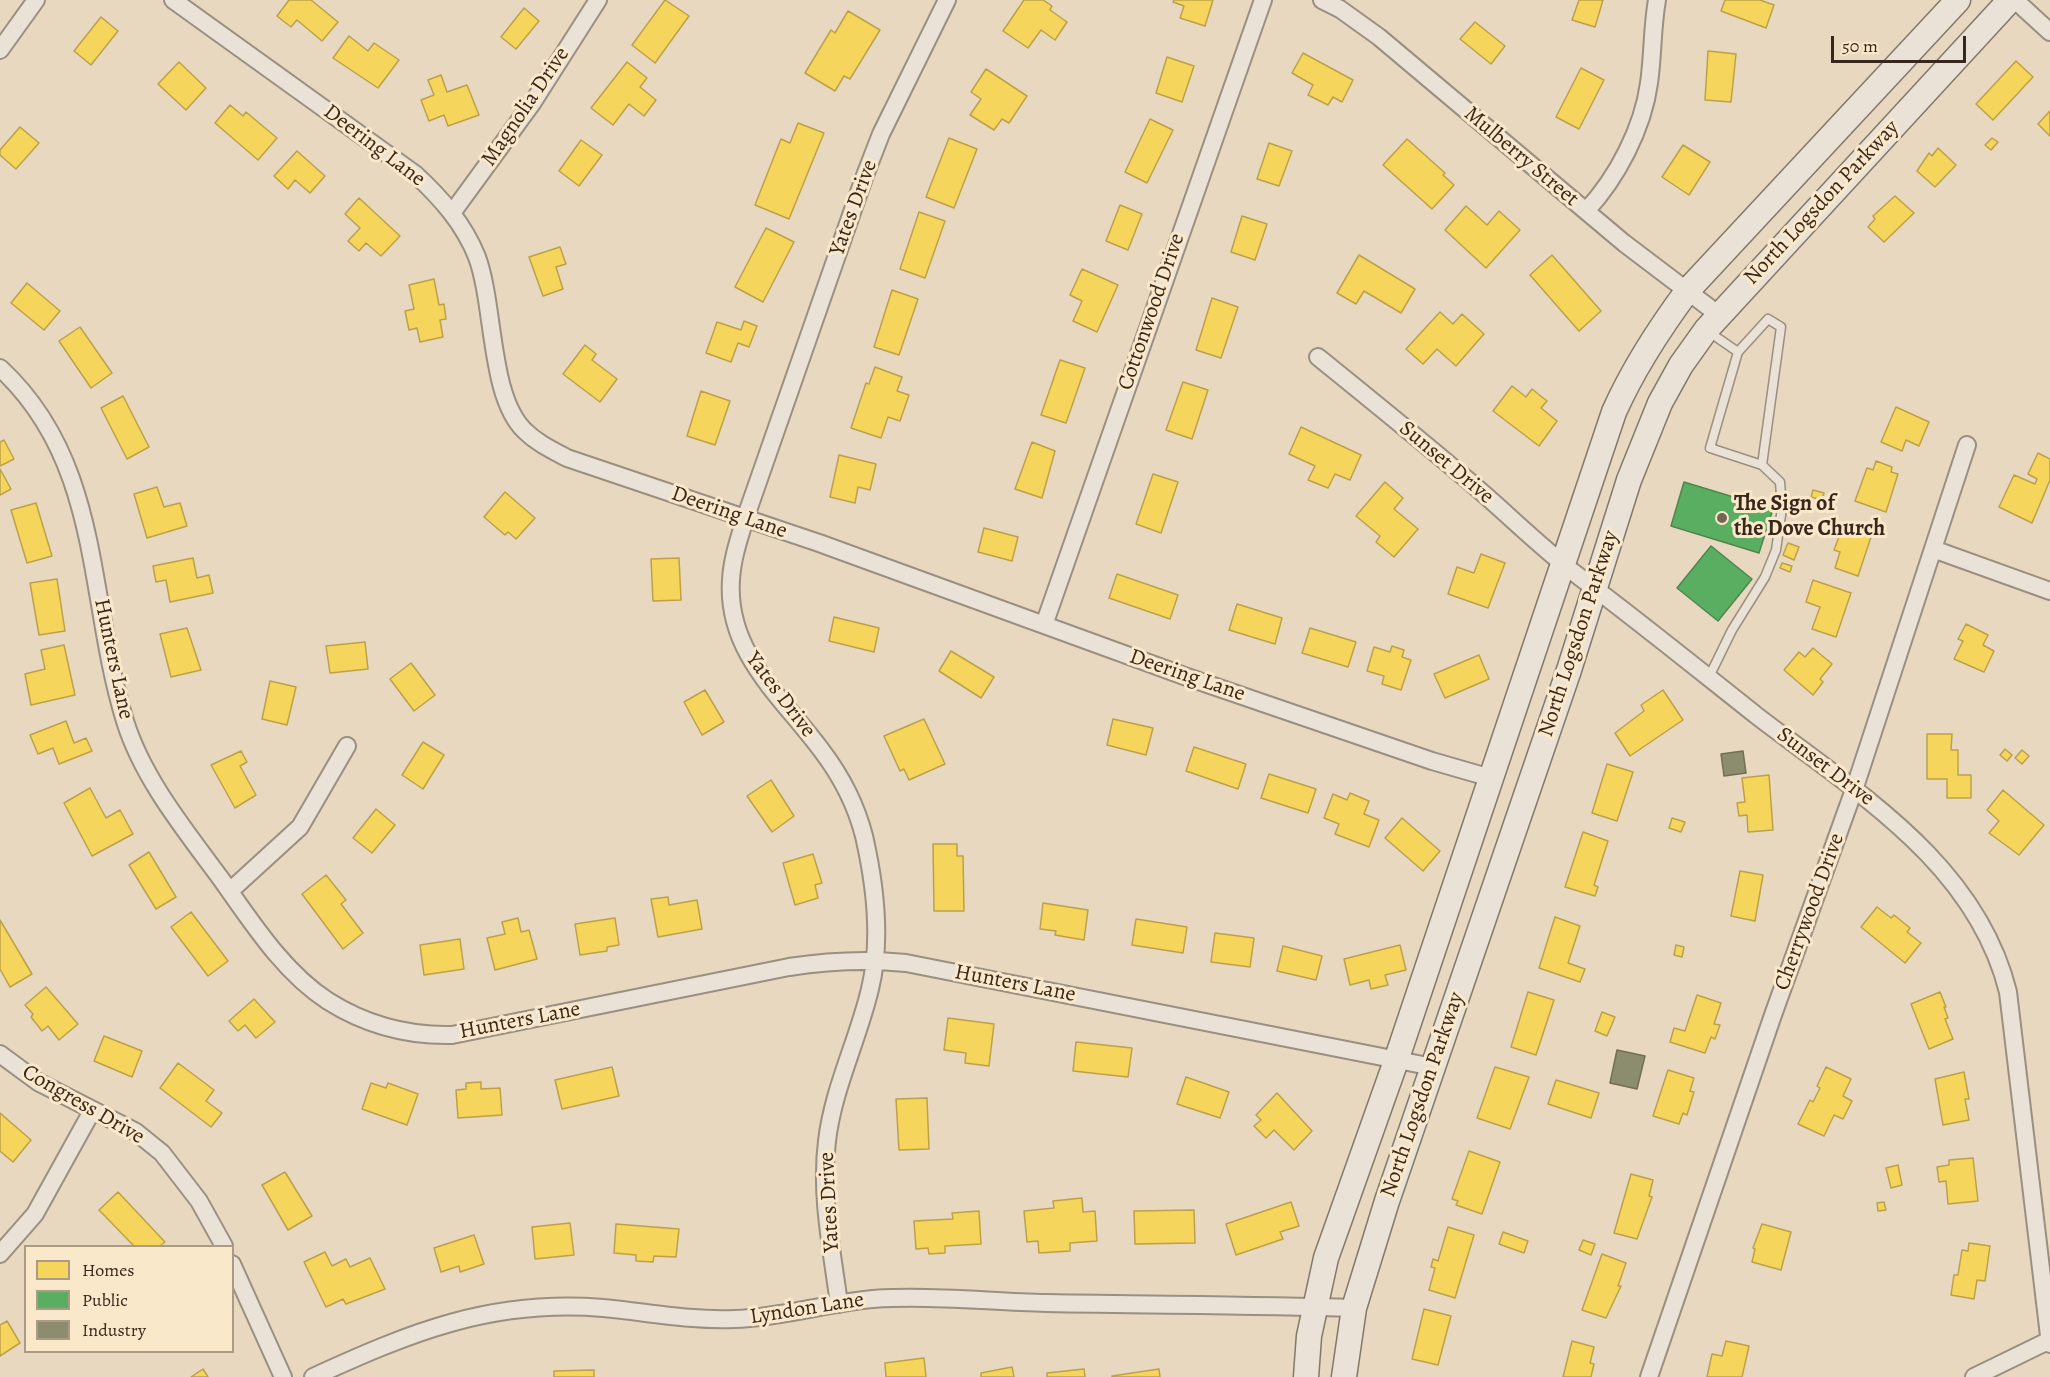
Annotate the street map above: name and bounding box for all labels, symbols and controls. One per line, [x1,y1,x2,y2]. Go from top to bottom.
scale bar [1834,24,1969,62]
text: 50 m [1842,34,1878,58]
street label: Magnolia Drive [476,42,576,172]
street label: Deering Lane [318,99,430,193]
street label: Mulberry Street [1458,101,1584,213]
street label: North Logsdon Parkway [1739,115,1905,291]
street label: Yates Drive [824,156,884,260]
street label: Cottonwood Drive [1113,230,1191,394]
street label: Sunset Drive [1393,416,1499,510]
street label: Deering Lane [668,481,790,545]
place label: The Sign of the Dove Church [1734,492,1885,544]
marker: The Sign of the Dove Church [1715,511,1729,525]
street label: North Logsdon Parkway [1533,528,1625,740]
street label: Hunters Lane [87,596,139,722]
street label: Deering Lane [1126,644,1248,708]
street label: Yates Drive [739,647,821,743]
street label: Sunset Drive [1771,722,1879,812]
street label: Cherrywood Drive [1769,830,1851,994]
street label: Hunters Lane [952,959,1078,1009]
street label: North Logsdon Parkway [1375,989,1471,1201]
street label: Hunters Lane [457,996,583,1046]
street label: Congress Drive [17,1059,149,1151]
street label: Yates Drive [814,1151,846,1253]
legend [24,1245,234,1353]
text: Homes [82,1258,134,1282]
street label: Lyndon Lane [748,1287,866,1331]
text: Public [82,1288,128,1312]
text: Industry [82,1318,146,1342]

